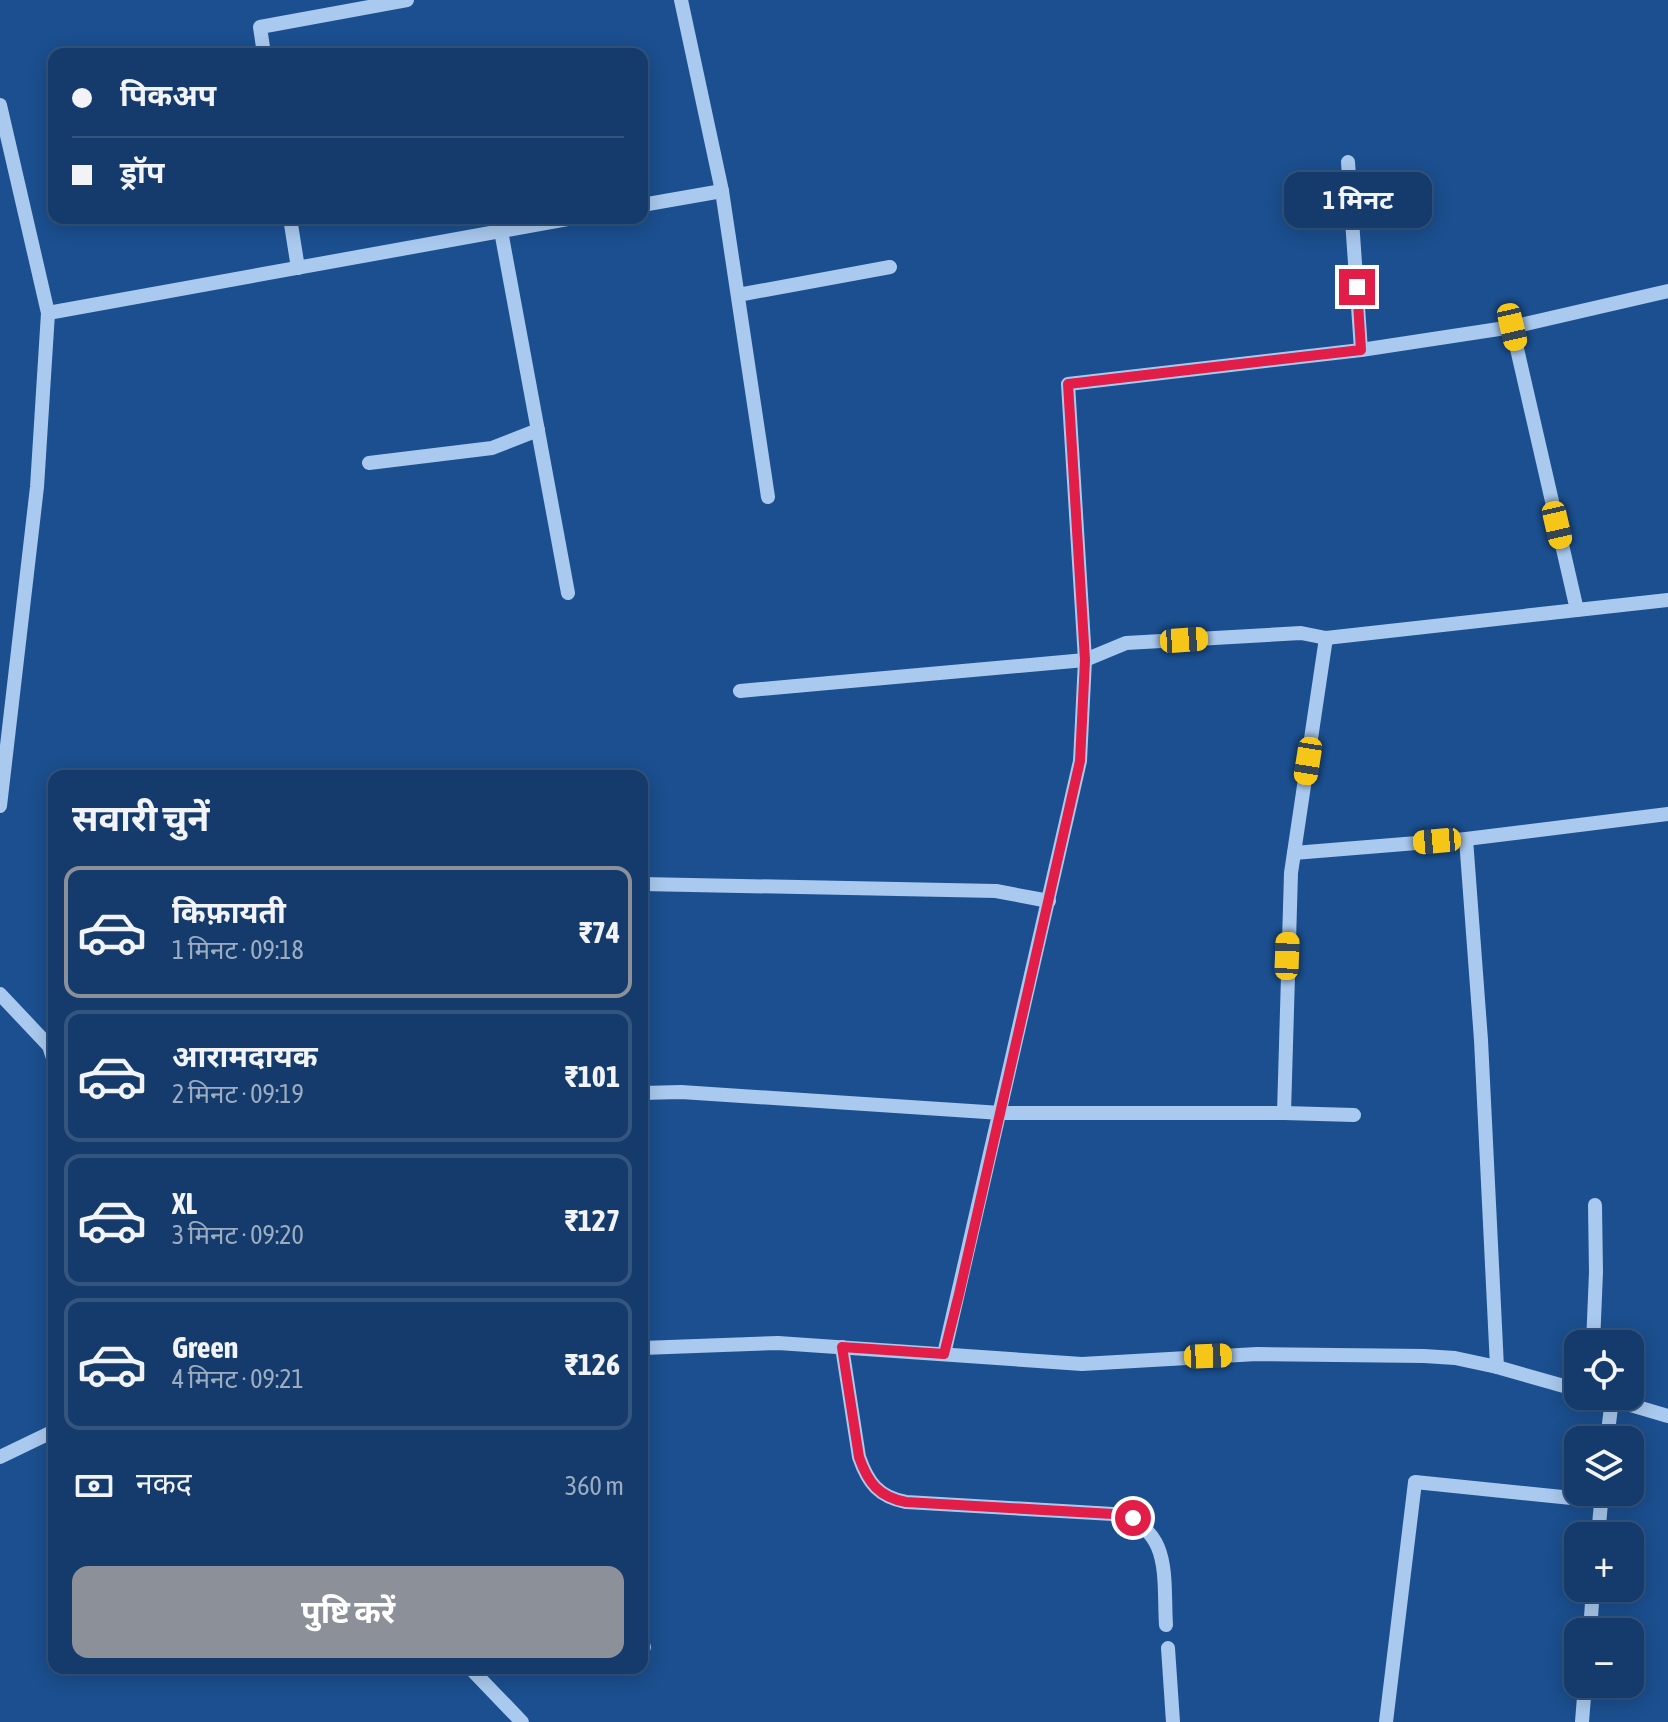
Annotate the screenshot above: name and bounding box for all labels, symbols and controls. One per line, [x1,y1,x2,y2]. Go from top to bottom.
text: पिकअप [120,78,216,112]
text: ड्रॉप [120,155,164,189]
callout: 1 मिनट [1283,171,1431,227]
text: 1 मिनट [1323,185,1393,215]
route end [1339,269,1375,305]
car [1495,301,1529,353]
car [1540,499,1574,551]
car [1159,626,1209,654]
car [1292,735,1324,787]
text: सवारी चुनें [72,797,209,839]
car [1412,827,1462,855]
text: किफ़ायती [172,895,286,929]
icon: car [76,896,148,968]
text: ₹74 [579,915,620,949]
car [1274,932,1300,980]
text: 1 मिनट · 09:18 [172,935,304,965]
text: आरामदायक [172,1039,318,1073]
icon: car [76,1040,148,1112]
text: ₹101 [565,1059,620,1093]
text: 2 मिनट · 09:19 [172,1079,304,1109]
icon: car [76,1184,148,1256]
text: XL [172,1186,197,1220]
text: ₹127 [565,1203,620,1237]
text: 3 मिनट · 09:20 [172,1220,304,1250]
icon: car [76,1328,148,1400]
text: Green [172,1330,238,1364]
map controls [1564,1330,1644,1698]
button: locate [1564,1330,1644,1410]
car [1184,1343,1232,1369]
text: ₹126 [565,1347,620,1381]
text: 4 मिनट · 09:21 [172,1364,304,1394]
button: layers [1564,1426,1644,1506]
icon: cash [72,1464,116,1508]
text: नकद [136,1466,192,1500]
text: 360 m [565,1471,624,1501]
route start [1115,1500,1151,1536]
button: + [1564,1522,1644,1602]
button: पुष्टि करें [72,1566,624,1658]
button: − [1564,1618,1644,1698]

